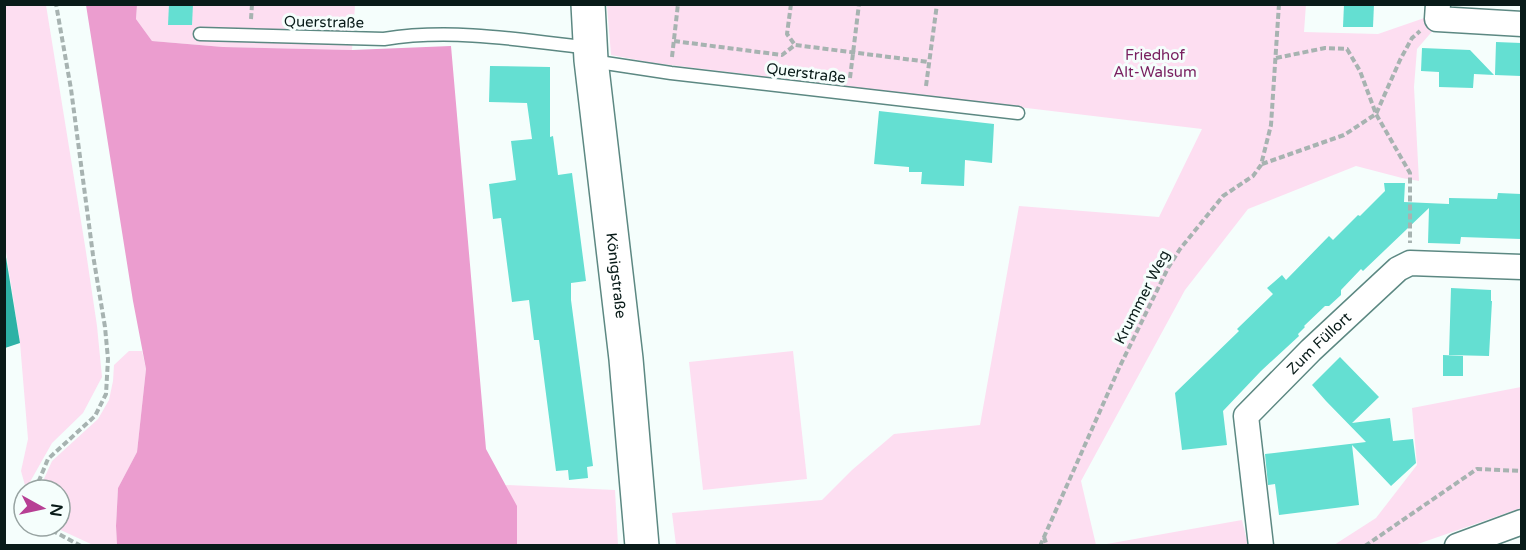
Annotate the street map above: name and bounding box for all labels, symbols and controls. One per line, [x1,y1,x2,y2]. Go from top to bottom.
street label: Querstraße [284,12,364,32]
park label: Friedhof Alt-Walsum [1113,46,1197,81]
street label: Querstraße [765,59,847,87]
street label: Königstraße [602,232,630,319]
street label: Krummer Weg [1111,247,1173,347]
street label: Zum Füllort [1283,308,1355,378]
north arrow [12,478,72,538]
text: N [45,502,67,518]

